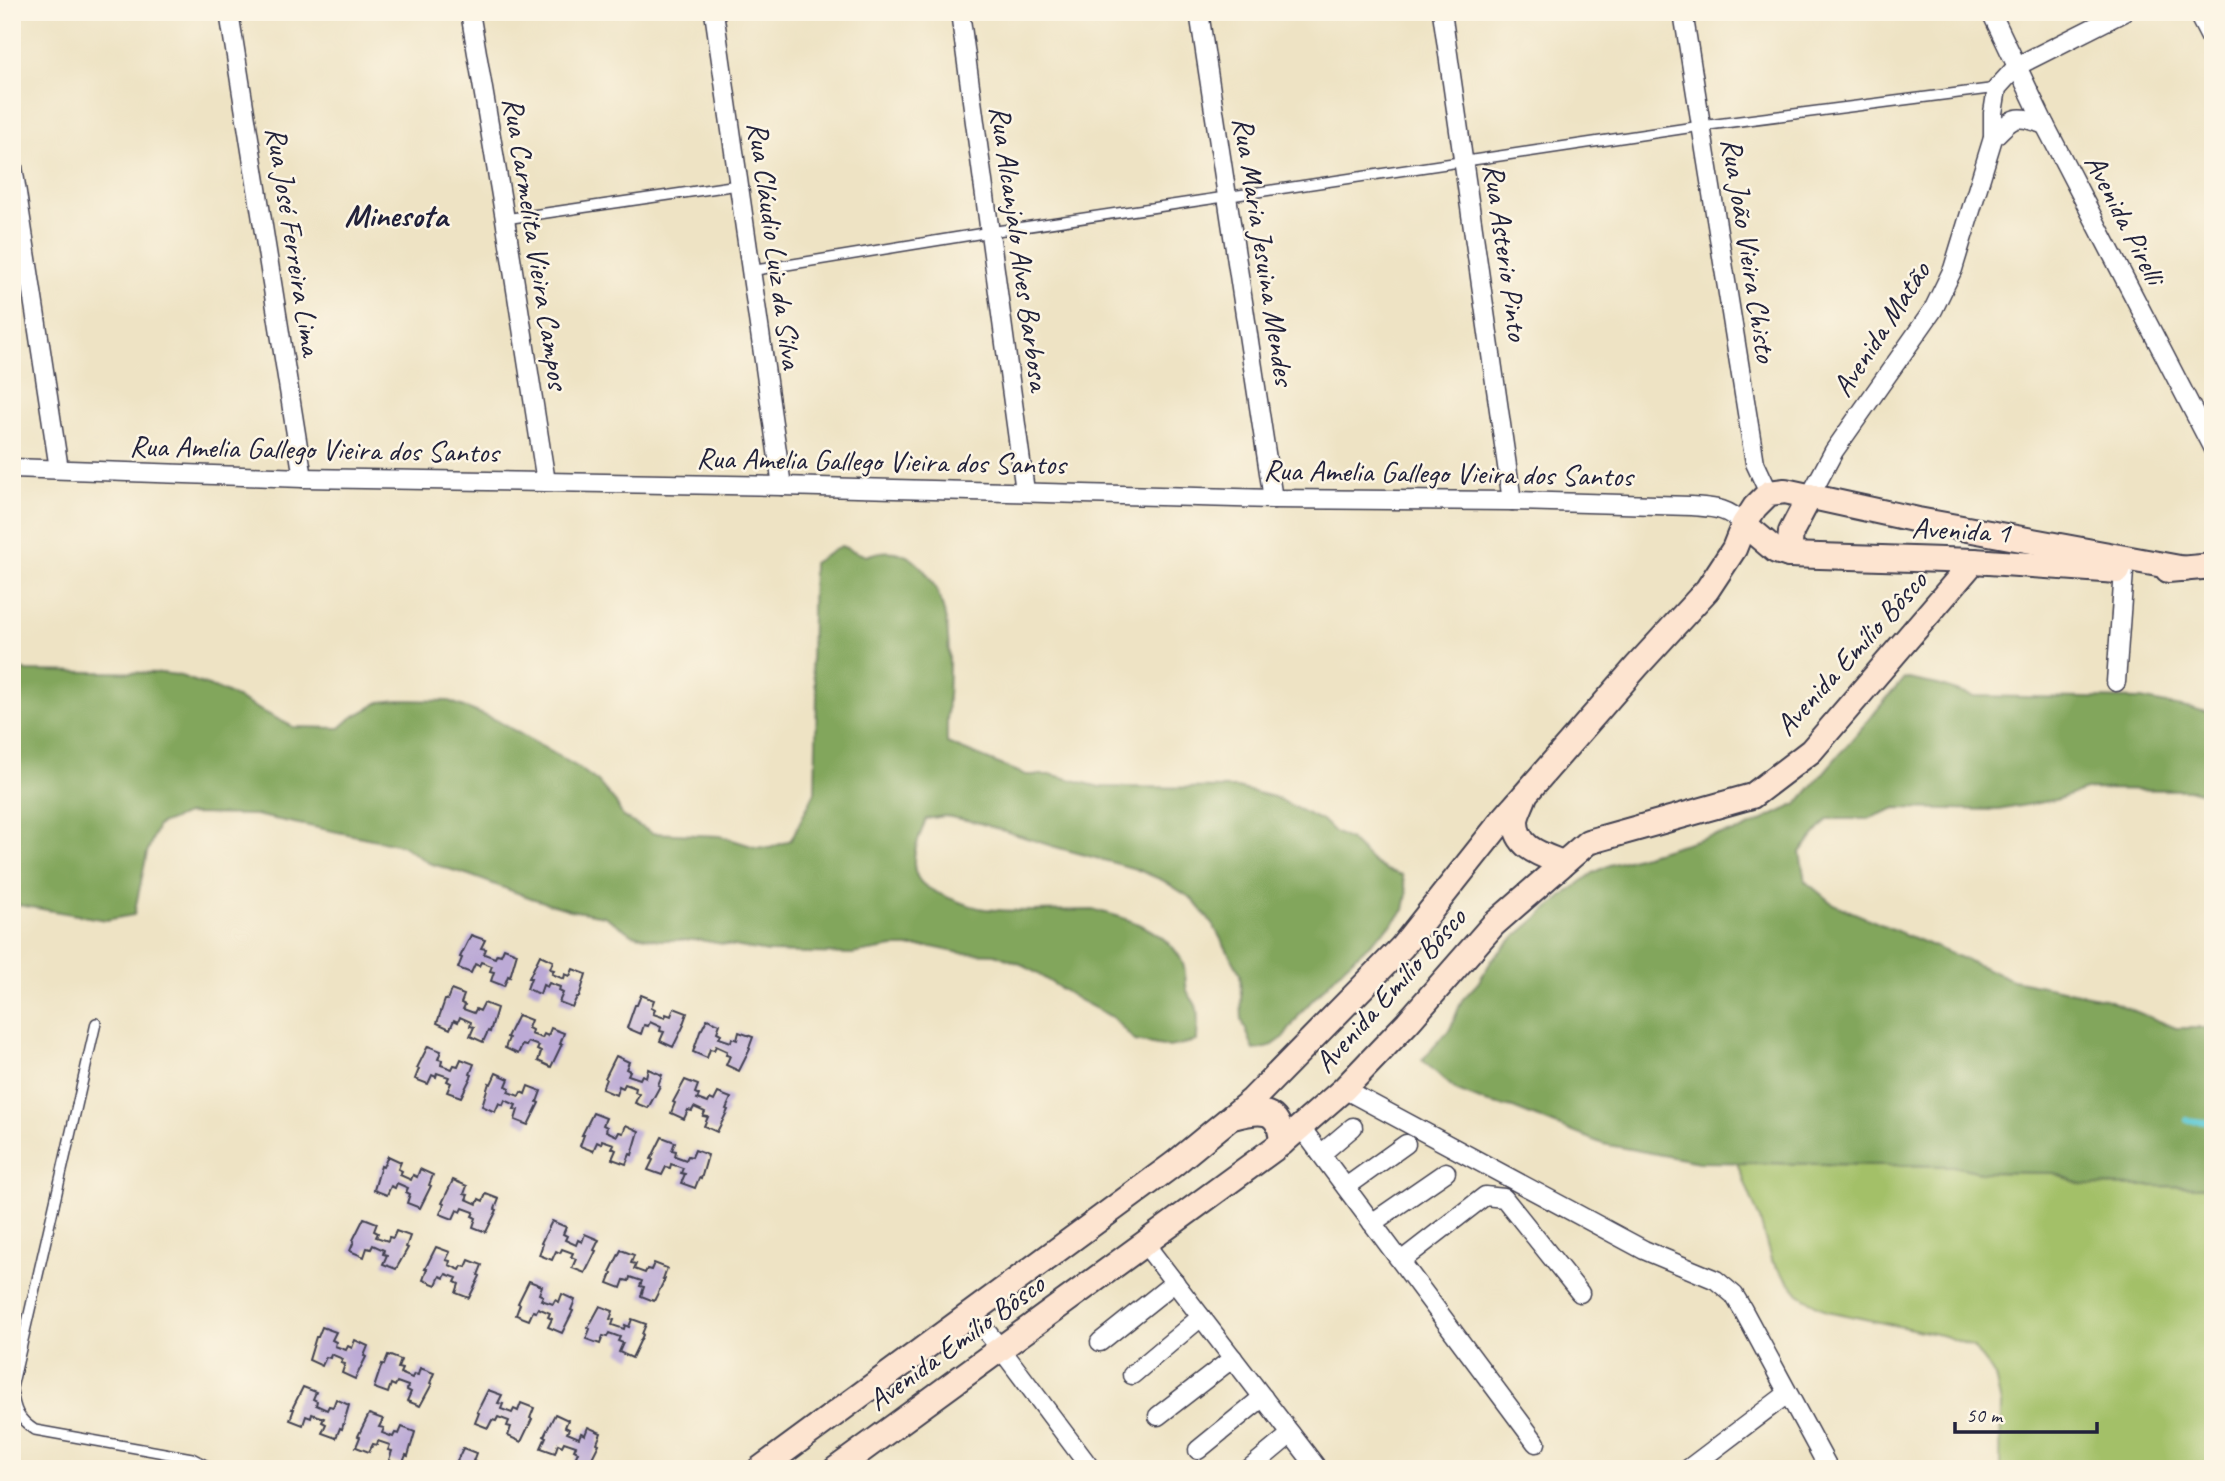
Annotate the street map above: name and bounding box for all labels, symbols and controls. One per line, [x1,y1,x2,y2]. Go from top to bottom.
street label: Rua Carmelita Vieira Campos [494,94,578,394]
street label: Rua Alcanjalo Alves Barbosa [981,103,1059,396]
street label: Rua Maria Jesuina Mendes [1224,114,1304,390]
street label: Rua Cláudio Luiz da Silva [739,119,811,373]
street label: Rua José Ferreira Lima [257,124,331,361]
street label: Rua João Vieira Chisto [1713,135,1786,366]
street label: Avenida Pirelli [2076,147,2176,294]
street label: Rua Asterio Pinto [1475,161,1537,344]
district label: Minesota [345,195,450,236]
street label: Avenida Matão [1823,253,1939,404]
street label: Rua Amelia Gallego Vieira dos Santos [129,427,502,471]
street label: Rua Amelia Gallego Vieira dos Santos [696,439,1069,483]
street label: Rua Amelia Gallego Vieira dos Santos [1263,451,1636,495]
street label: Avenida 1 [1911,508,2013,552]
street label: Avenida Emílio Bôsco [1767,561,1936,744]
street label: Avenida Emílio Bôsco [1306,898,1475,1081]
street label: Avenida Emílio Bôsco [860,1264,1053,1419]
scale bar [1955,1390,2097,1434]
text: 50 m [1966,1402,2004,1428]

